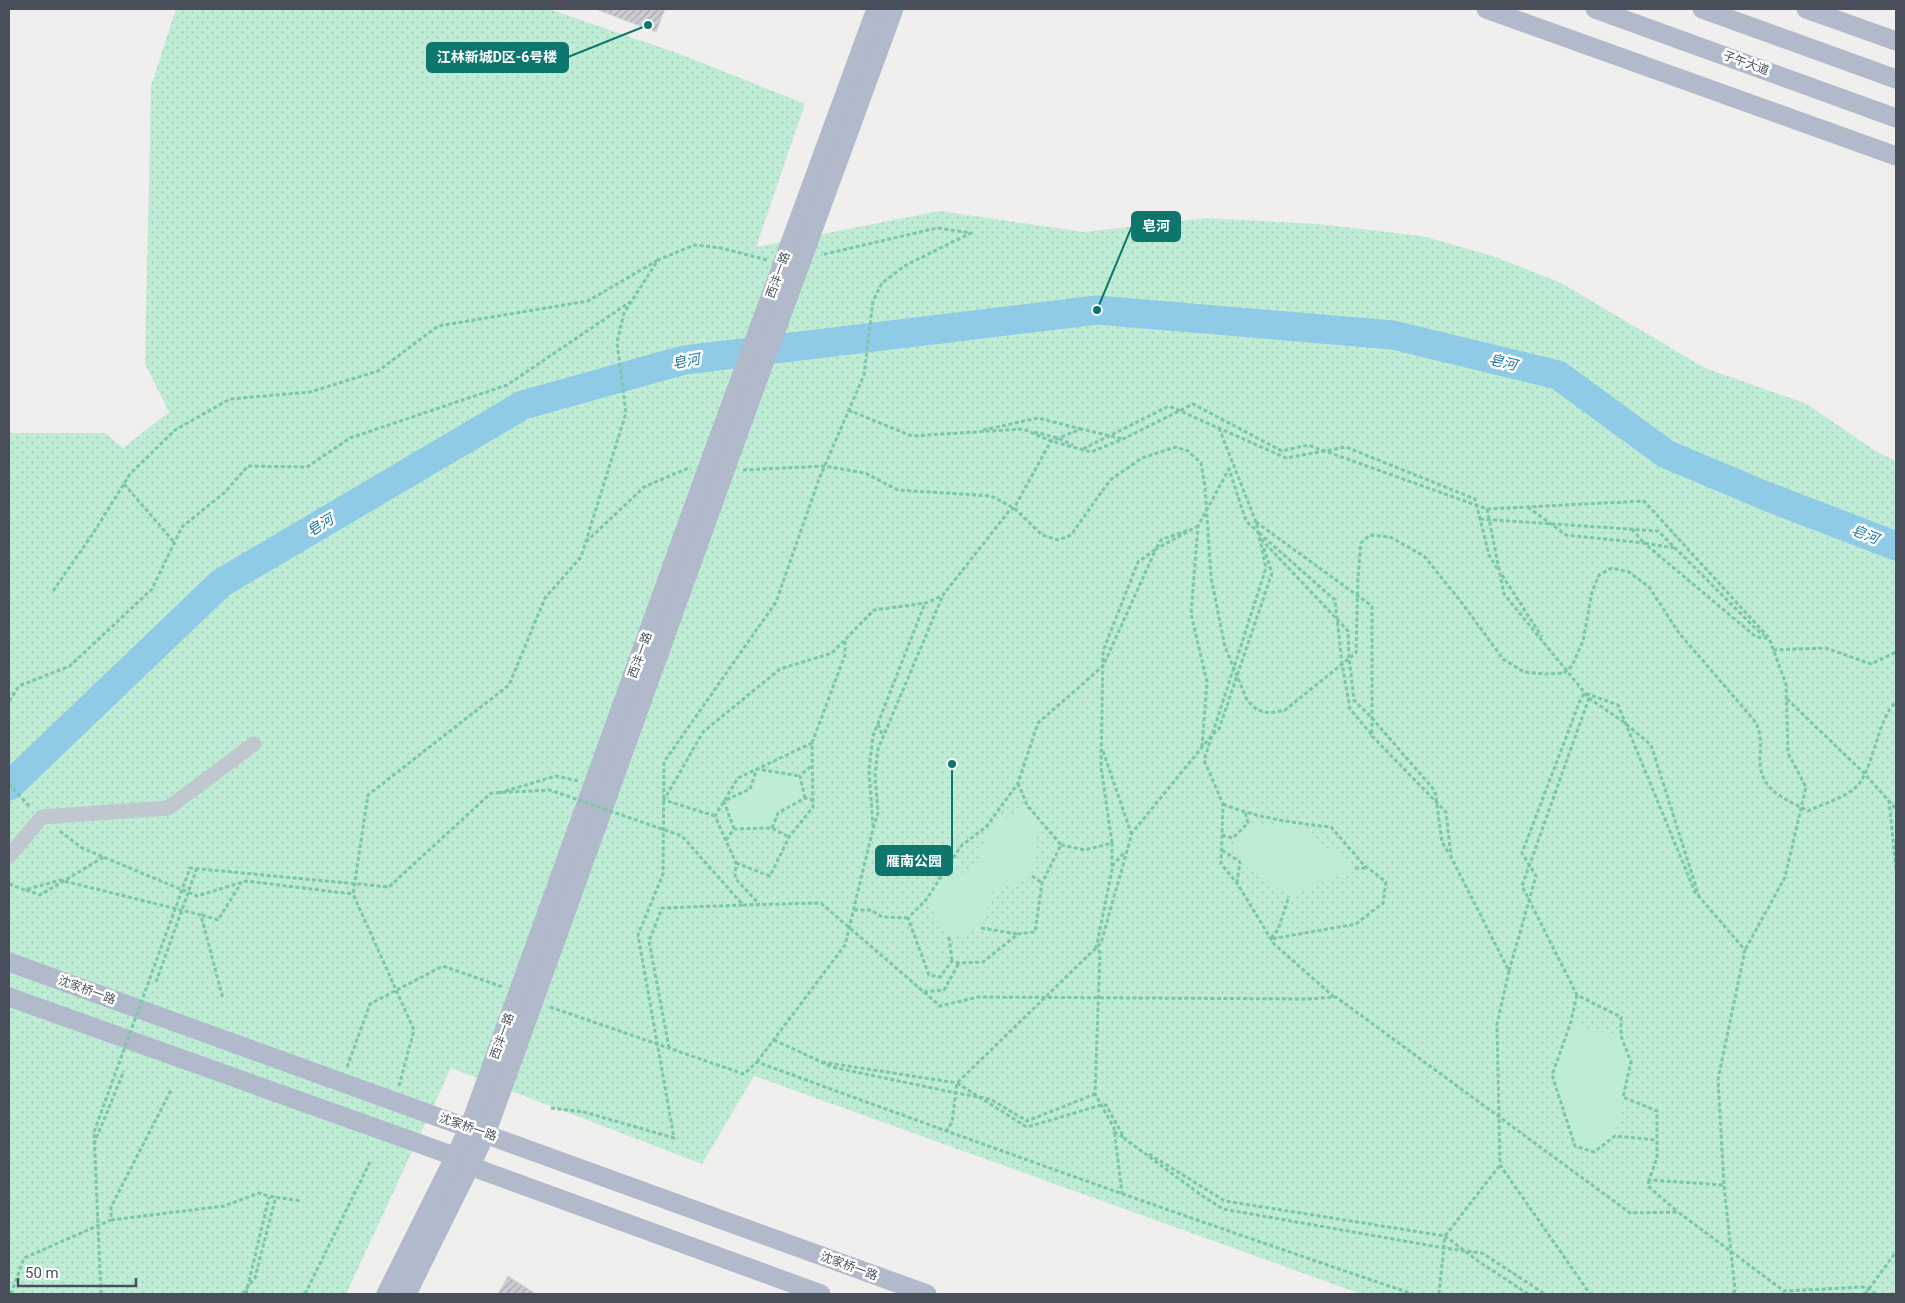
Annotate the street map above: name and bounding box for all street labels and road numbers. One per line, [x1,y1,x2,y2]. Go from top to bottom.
street label: 子午大道 [1721,48,1771,78]
street label: 西沣一路 [763,250,793,300]
street label: 西沣一路 [625,630,655,680]
street label: 沈家桥一路 [56,973,118,1007]
street label: 西沣一路 [487,1011,517,1061]
street label: 沈家桥一路 [437,1111,499,1143]
street label: 沈家桥一路 [818,1249,880,1283]

